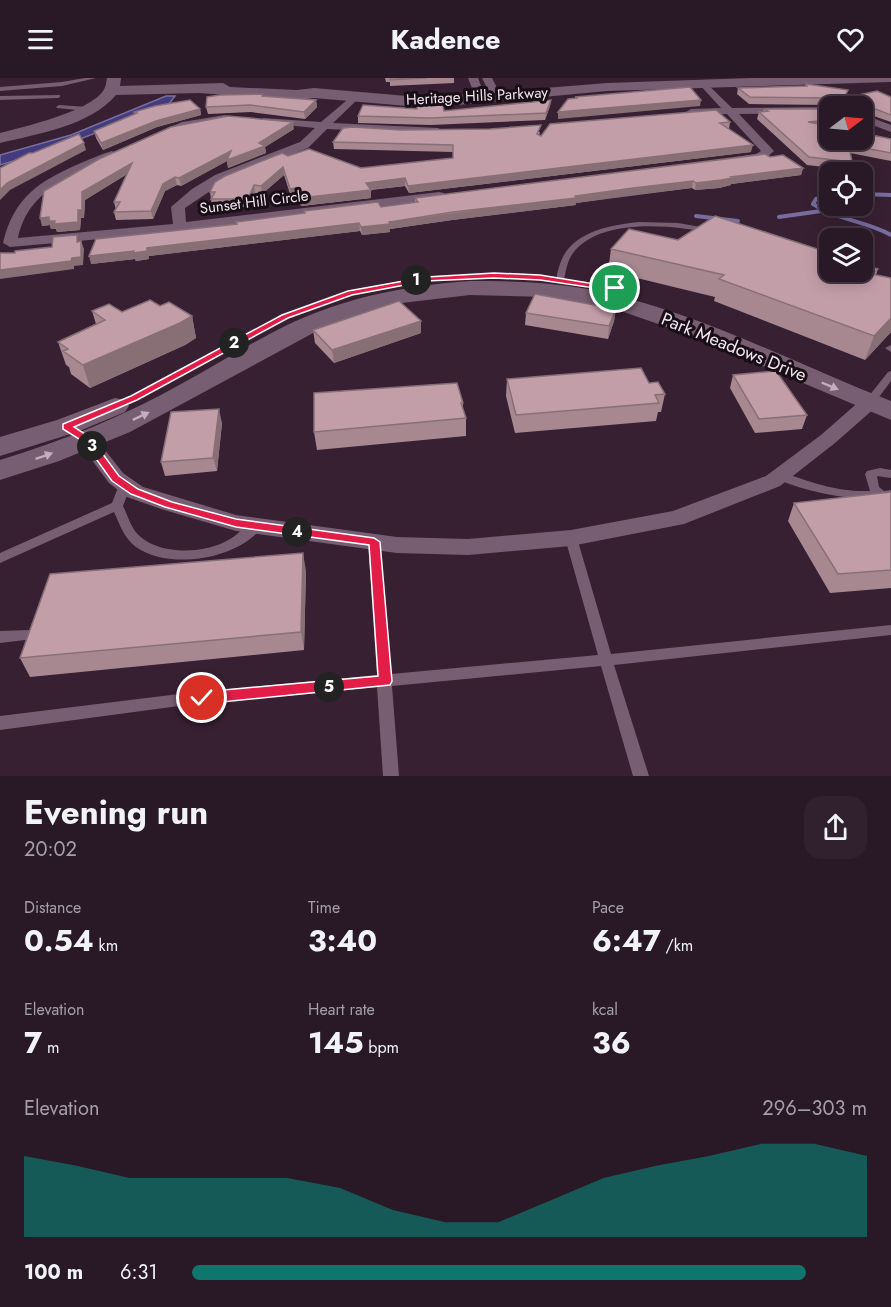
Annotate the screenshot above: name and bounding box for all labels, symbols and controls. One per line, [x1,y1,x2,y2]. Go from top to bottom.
text: Kadence [391,20,500,59]
icon: menu [24,23,57,56]
icon: heart [834,23,867,56]
street label: Heritage Hills Parkway [405,81,549,111]
north arrow [819,96,873,150]
map controls [819,96,873,282]
button: locate [819,162,873,216]
street label: Sunset Hill Circle [198,184,310,220]
button: layers [819,228,873,282]
pin [589,262,640,313]
pin: 1 [401,265,431,295]
text: 1 [412,268,420,291]
icon: arrive [598,271,631,304]
street label: Park Meadows Drive [657,306,811,388]
pin: 2 [219,328,249,358]
text: 2 [229,331,239,354]
one-way arrow [821,381,839,391]
one-way arrow [132,411,150,421]
pin: 3 [77,431,107,461]
text: 3 [87,434,97,457]
one-way arrow [35,450,53,460]
pin: 4 [282,517,312,547]
text: 4 [291,520,303,543]
pin [176,672,227,723]
pin: 5 [314,672,344,702]
text: 5 [324,675,334,698]
icon: check [185,681,218,714]
text: Evening run [24,789,208,836]
button: share [804,796,867,859]
text: 20:02 [24,835,77,864]
text: Distance [24,896,81,919]
text: Time [308,896,340,919]
text: Pace [592,896,624,919]
text: 0.54 [24,919,94,962]
text: 3:40 [308,919,377,962]
text: 6:47 [592,919,661,962]
text: km [94,934,118,957]
text: /km [661,934,693,957]
text: Elevation [24,998,84,1021]
text: Heart rate [308,998,375,1021]
text: kcal [592,998,618,1021]
text: 7 [24,1021,42,1064]
text: 145 [308,1021,364,1064]
text: 36 [592,1021,631,1064]
text: m [42,1036,59,1059]
text: bpm [364,1036,399,1059]
text: Elevation [24,1094,99,1123]
text: 296–303 m [762,1094,867,1123]
text: 100 m [24,1258,83,1287]
text: 6:31 [120,1258,157,1287]

